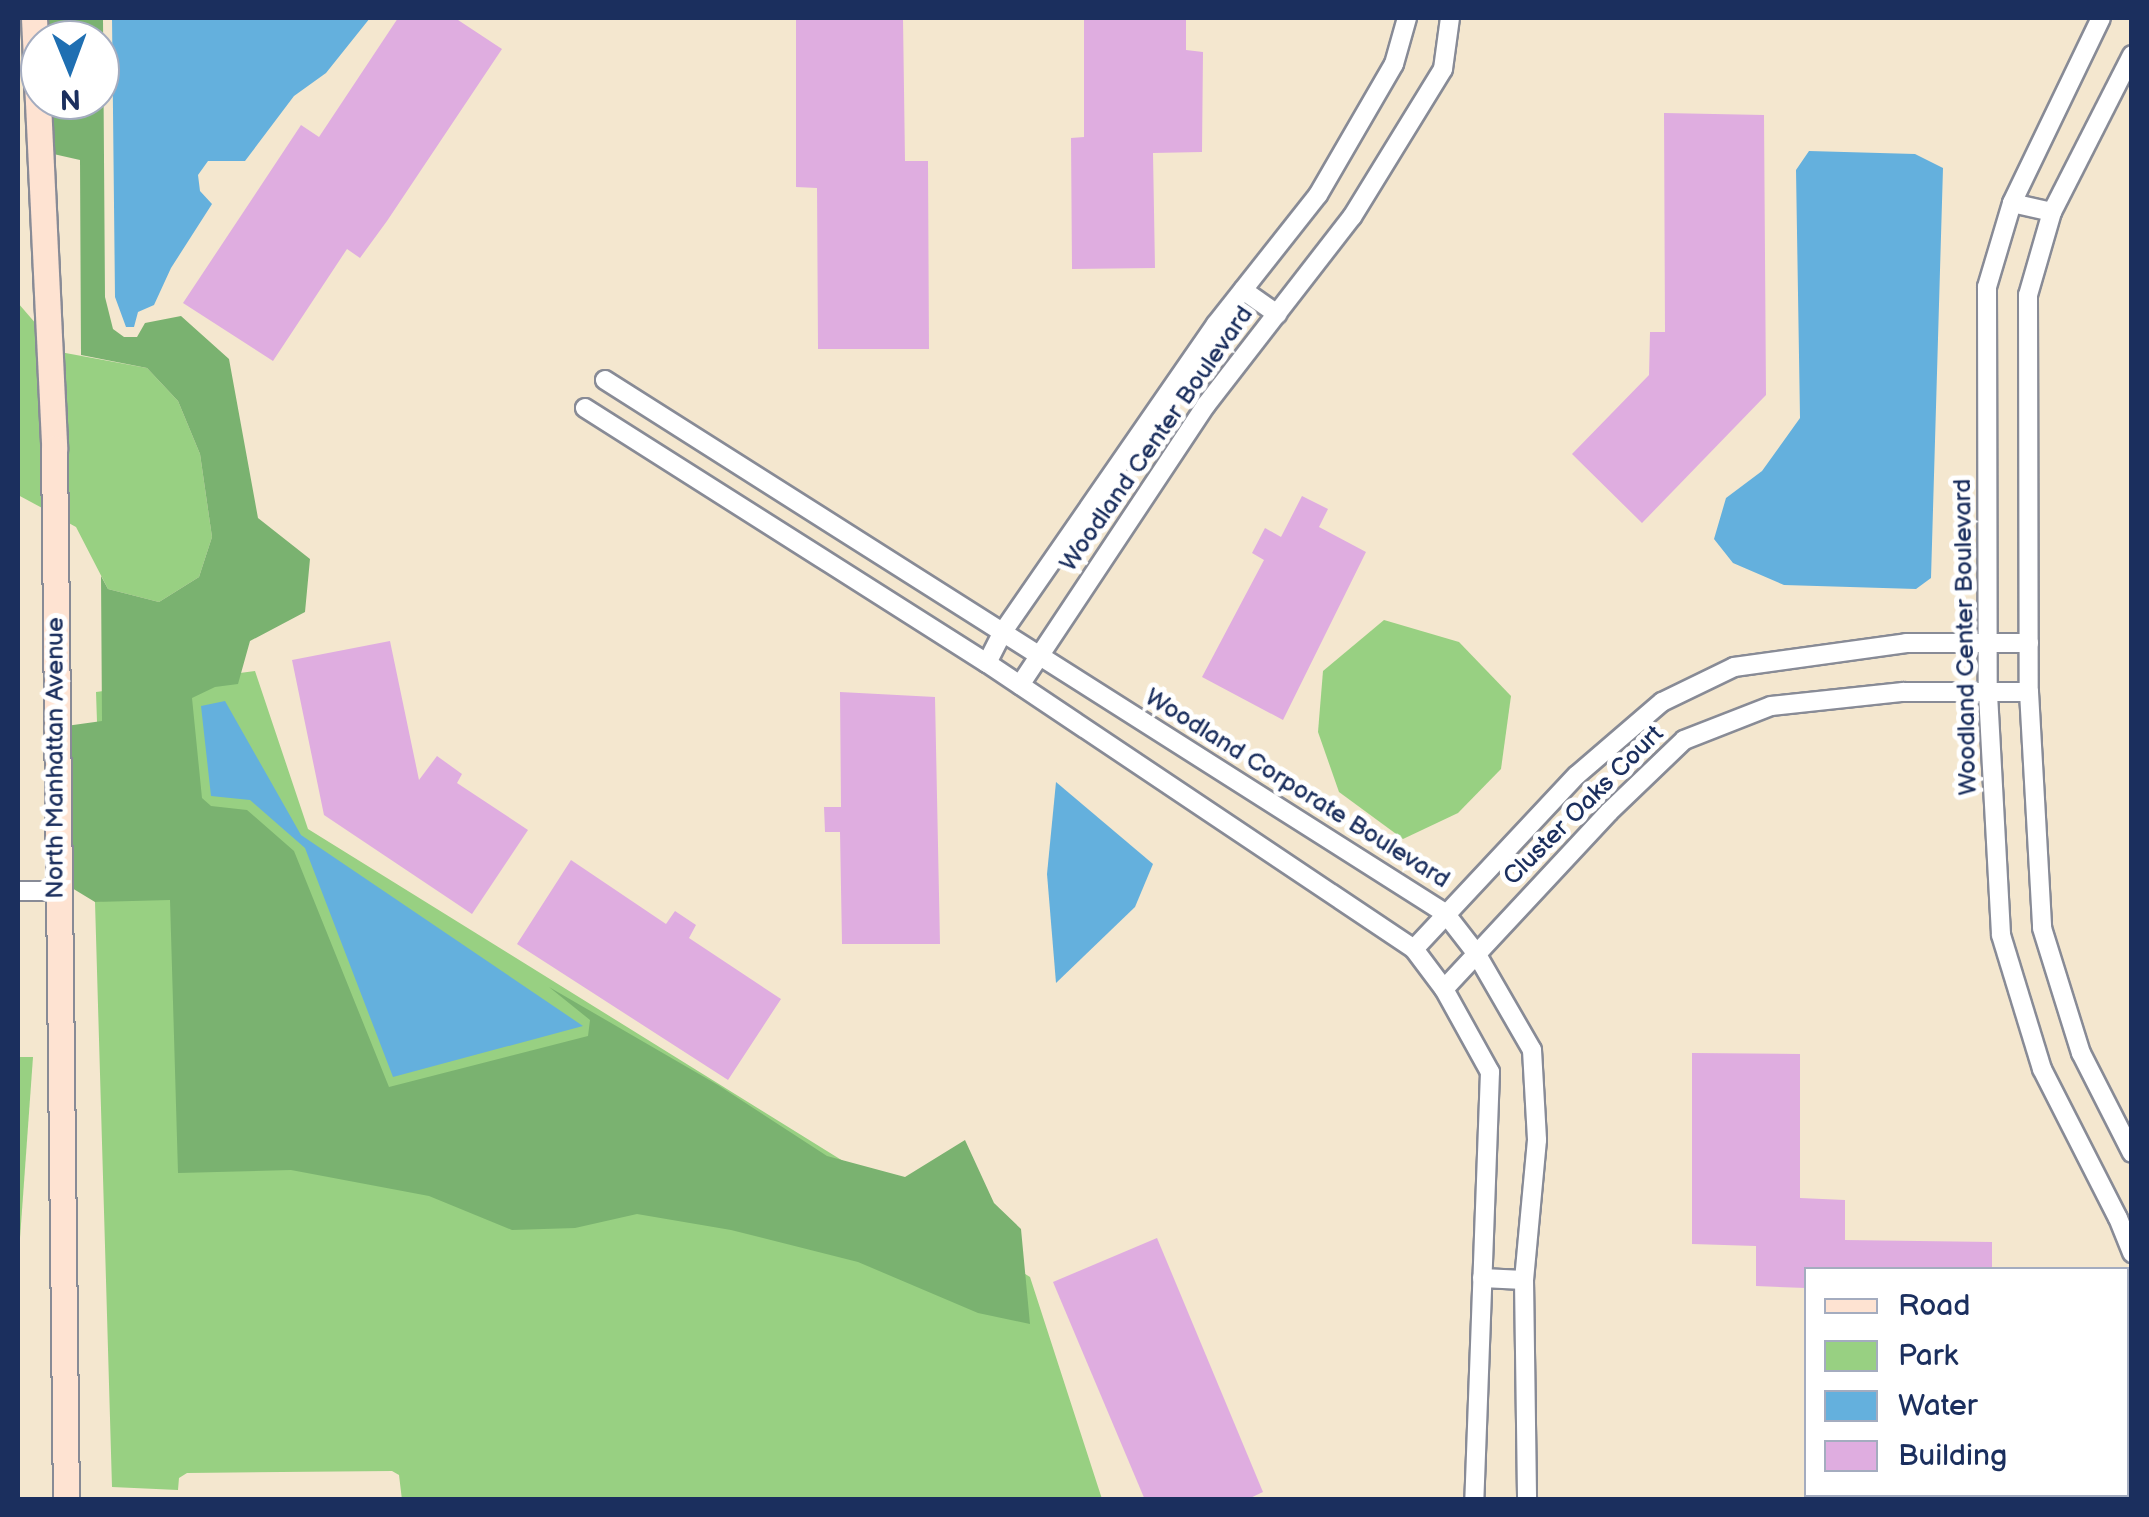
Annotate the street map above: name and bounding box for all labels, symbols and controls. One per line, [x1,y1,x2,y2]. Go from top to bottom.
north arrow [20,20,120,120]
text: N [60,82,81,115]
street label: Woodland Center Boulevard [1054,301,1260,577]
street label: Woodland Center Boulevard [1948,478,1984,796]
street label: North Manhattan Avenue [41,617,71,899]
street label: Woodland Corporate Boulevard [1139,683,1455,895]
street label: Cluster Oaks Court [1498,720,1670,892]
legend [1804,1267,2129,1497]
text: Road [1898,1288,1971,1324]
text: Park [1898,1338,1958,1374]
text: Water [1898,1388,1978,1424]
text: Building [1898,1438,2007,1474]

